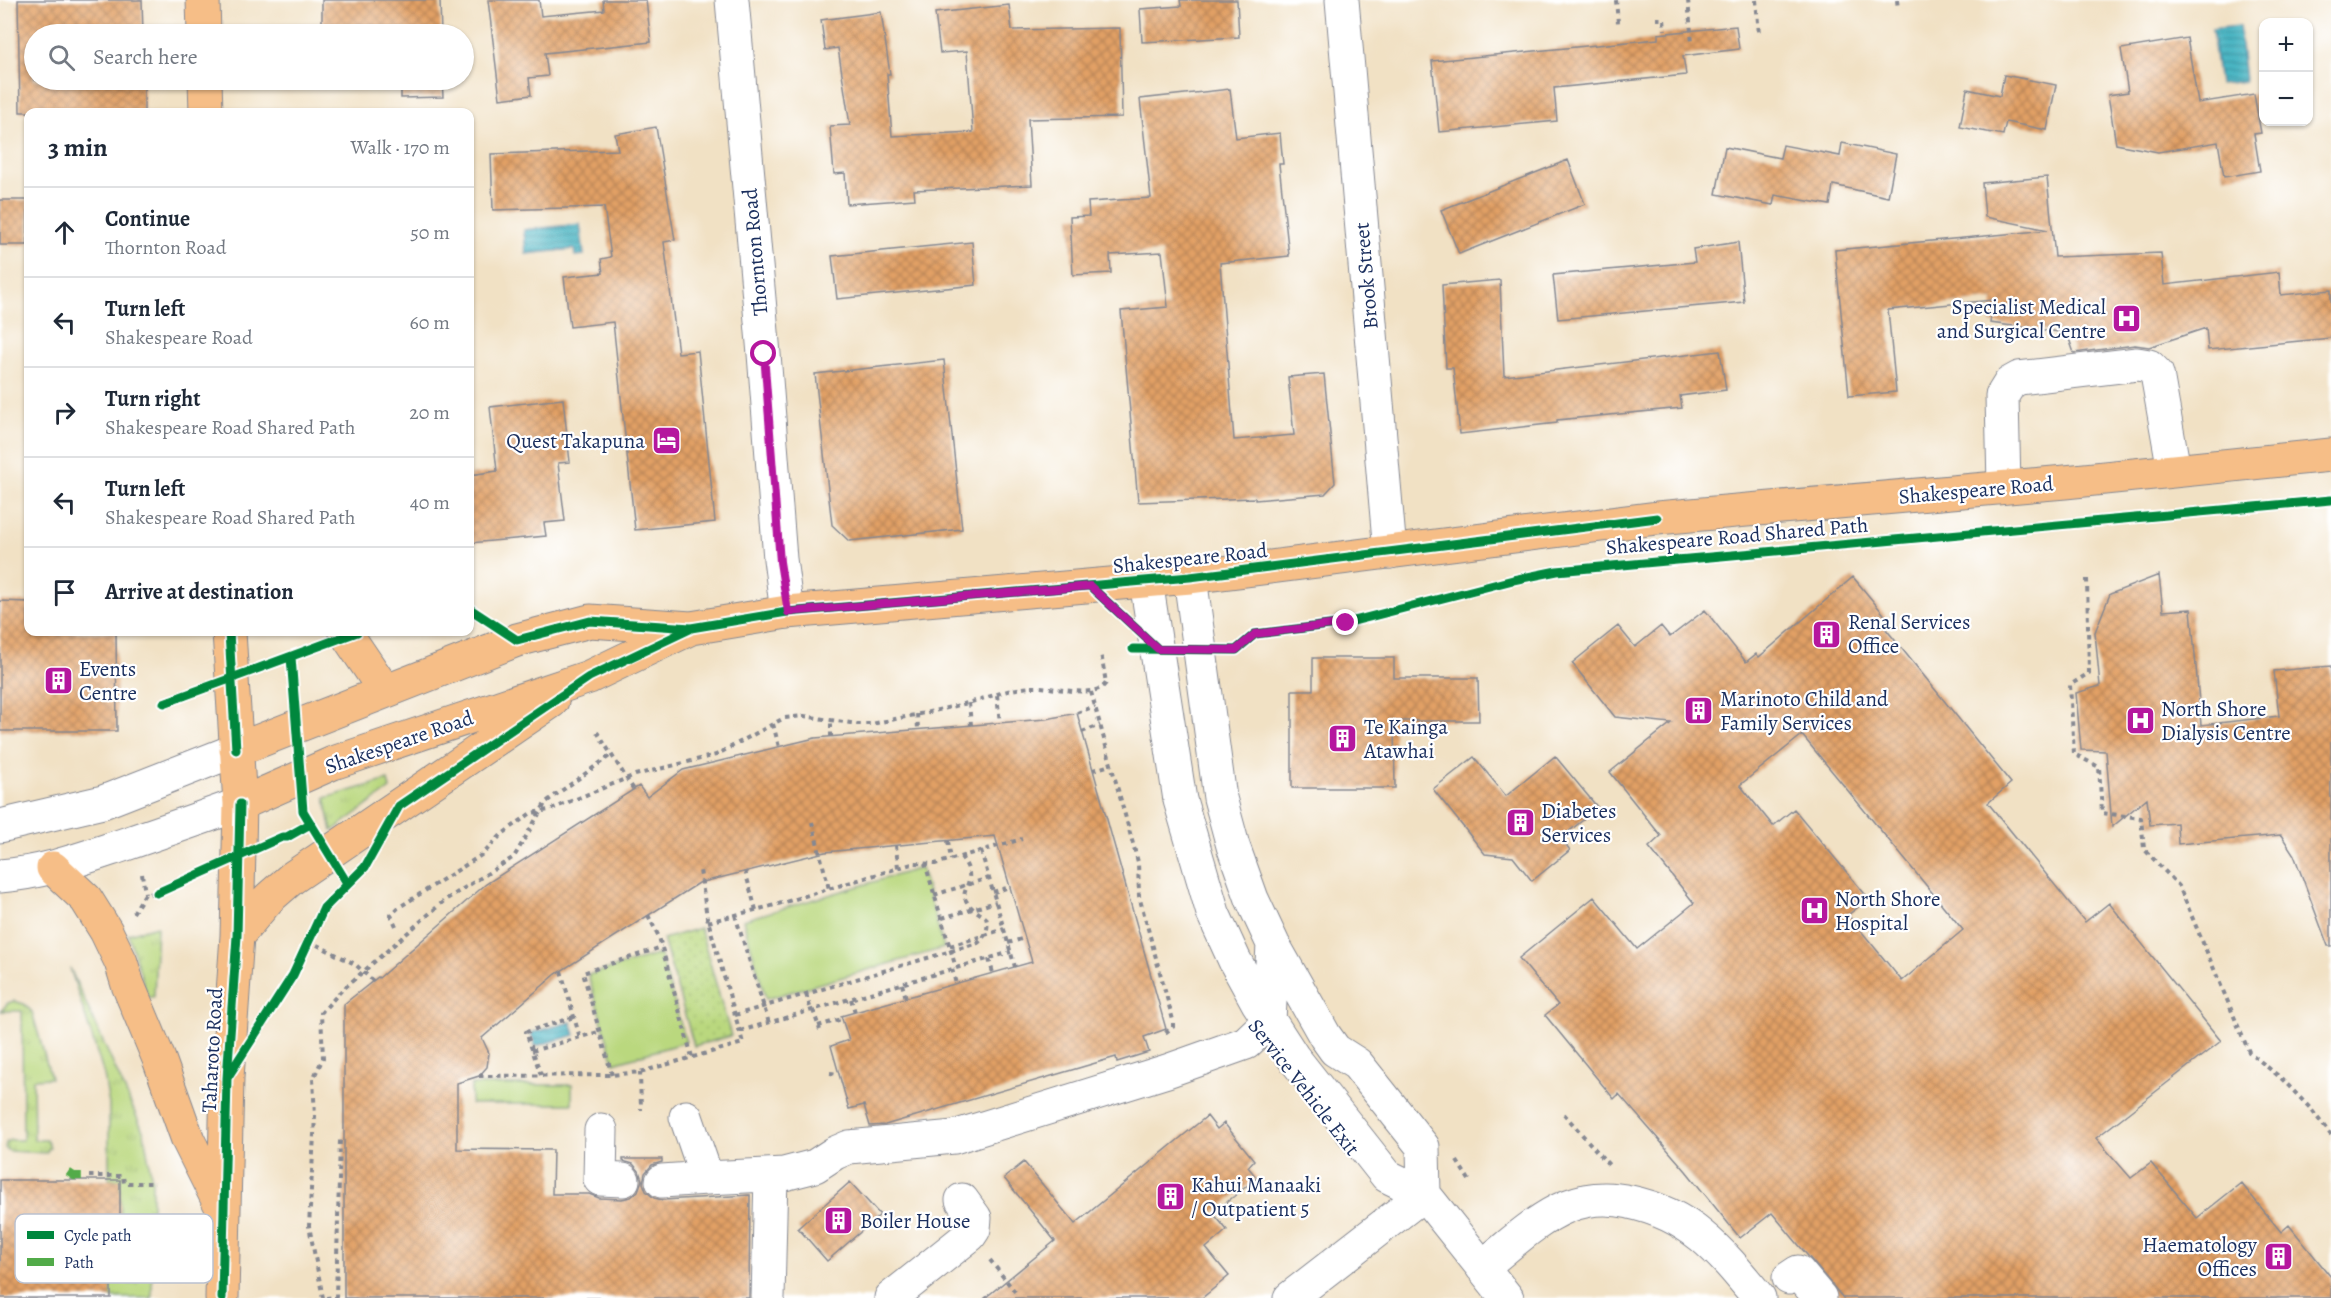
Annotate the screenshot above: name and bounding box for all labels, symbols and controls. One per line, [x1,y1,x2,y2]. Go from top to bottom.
map controls [2259,18,2313,126]
button: + [2259,18,2313,72]
search box [24,24,474,90]
icon: search [45,41,78,74]
text: Search here [93,42,198,72]
button: − [2259,72,2313,126]
text: 3 min [48,130,108,165]
text: Walk · 170 m [350,134,450,161]
street label: Thornton Road [735,187,775,317]
text: Continue [105,204,190,234]
icon: ahead [48,216,81,249]
text: 50 m [410,219,450,246]
street label: Brook Street [1347,221,1385,331]
text: Thornton Road [105,234,227,261]
place label: Specialist Medical and Surgical Centre [1937,293,2106,345]
text: Turn left [105,294,185,324]
hospital icon: Specialist Medical and Surgical Centre [2111,303,2143,335]
icon: left [48,306,81,339]
text: 60 m [410,309,450,336]
text: Shakespeare Road [105,324,253,351]
route start [750,340,776,366]
text: Turn right [105,384,201,414]
icon: right [48,396,81,429]
text: 20 m [409,399,450,426]
text: Shakespeare Road Shared Path [105,414,356,441]
hotel icon: Quest Takapuna [650,425,682,457]
place label: Quest Takapuna [506,427,645,455]
street label: Shakespeare Road [1897,469,2055,511]
text: Turn left [105,474,185,504]
icon: left [48,486,81,519]
text: 40 m [410,489,450,516]
text: Shakespeare Road Shared Path [105,504,356,531]
street label: Shakespeare Road Shared Path [1605,511,1869,561]
street label: Shakespeare Road [1111,536,1269,580]
icon: arrive [48,576,81,609]
text: Arrive at destination [105,577,294,607]
place label: Renal Services Office [1848,608,1970,660]
route end [1332,609,1358,635]
building icon: Renal Services Office [1811,618,1843,650]
place label: Events Centre [79,655,137,707]
building icon: Events Centre [42,665,74,697]
place label: Marinoto Child and Family Services [1720,685,1889,737]
building icon: Marinoto Child and Family Services [1683,695,1715,727]
place label: North Shore Dialysis Centre [2161,695,2291,747]
street label: Shakespeare Road [321,703,478,781]
hospital icon: North Shore Dialysis Centre [2124,705,2156,737]
place label: Te Kainga Atawhai [1363,713,1448,765]
building icon: Te Kainga Atawhai [1327,723,1359,755]
place label: Diabetes Services [1541,797,1616,849]
building icon: Diabetes Services [1504,807,1536,839]
place label: North Shore Hospital [1835,885,1940,937]
hospital icon: North Shore Hospital [1798,895,1830,927]
street label: Taharoto Road [195,986,229,1113]
street label: Service Vehicle Exit [1242,1013,1366,1161]
place label: Kahui Manaaki / Outpatient 5 [1191,1171,1321,1223]
building icon: Kahui Manaaki / Outpatient 5 [1154,1181,1186,1213]
building icon: Boiler House [823,1205,855,1237]
place label: Boiler House [860,1207,971,1235]
legend [15,1214,213,1283]
text: Cycle path [64,1225,132,1247]
place label: Haematology Offices [2142,1231,2258,1283]
building icon: Haematology Offices [2262,1241,2294,1273]
text: Path [64,1252,94,1274]

